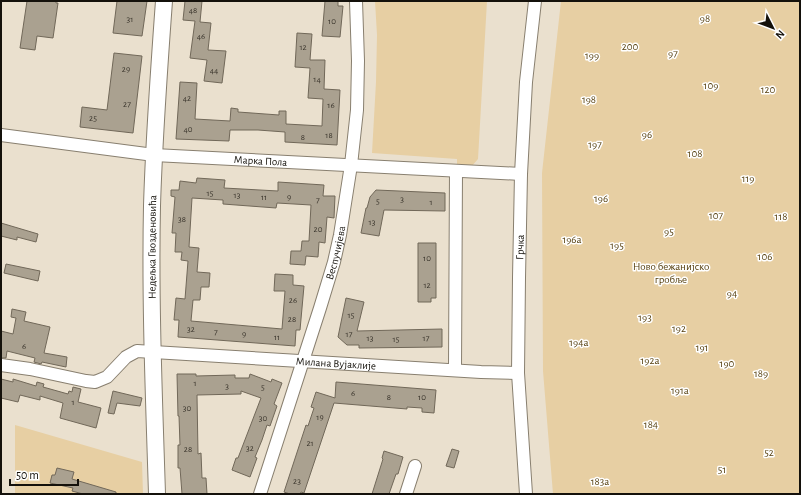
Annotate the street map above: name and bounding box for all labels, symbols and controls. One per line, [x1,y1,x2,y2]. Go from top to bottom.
house number: 48 [189,6,197,15]
north arrow [753,8,793,48]
park label: 98 [700,13,710,24]
house number: 31 [127,15,133,24]
house number: 10 [328,17,336,26]
text: N [773,28,787,41]
house number: 46 [197,32,205,41]
park label: 200 [622,41,639,52]
house number: 12 [299,43,307,52]
park label: 97 [668,48,678,59]
park label: 199 [585,50,599,61]
house number: 29 [122,65,130,74]
house number: 44 [210,66,219,75]
house number: 14 [313,75,321,84]
park label: 109 [704,80,718,91]
park label: 120 [761,84,775,95]
house number: 42 [183,94,191,103]
park label: 198 [582,94,596,105]
house number: 27 [123,100,131,109]
house number: 16 [327,101,335,110]
house number: 25 [89,114,97,123]
house number: 40 [183,125,193,134]
park label: 96 [642,129,652,140]
house number: 18 [325,131,333,140]
house number: 8 [301,133,305,142]
park label: 197 [588,139,602,150]
park label: 108 [688,148,702,159]
street label: Марка Пола [234,154,288,167]
park label: 119 [742,173,754,184]
house number: 15 [207,189,214,198]
house number: 13 [234,191,241,200]
house number: 11 [261,193,267,202]
house number: 9 [287,193,291,202]
park label: 196 [594,193,608,204]
street label: Недељка Гвозденовића [146,195,158,299]
house number: 3 [400,195,404,204]
house number: 7 [316,196,320,205]
house number: 5 [376,197,380,206]
house number: 1 [429,198,433,207]
park label: 107 [709,210,723,221]
park label: 118 [775,211,787,222]
house number: 38 [178,215,186,224]
house number: 13 [369,218,376,227]
house number: 20 [314,225,323,234]
street label: Веспучијева [324,225,347,281]
park label: 95 [664,226,674,237]
street label: Грчка [514,234,525,260]
park label: 196a [562,234,582,245]
park label: 195 [610,240,624,251]
park label: 106 [758,251,772,262]
house number: 10 [423,254,431,263]
park label: Ново бежанијско гробље [633,261,709,285]
house number: 12 [423,281,431,290]
park label: 94 [727,288,737,299]
house number: 26 [289,296,297,305]
house number: 15 [348,311,355,320]
park label: 193 [638,312,652,323]
house number: 28 [288,315,296,324]
park label: 192 [672,323,686,334]
house number: 32 [187,325,195,334]
house number: 7 [214,328,218,337]
house number: 9 [242,330,246,339]
house number: 17 [346,330,353,339]
house number: 11 [274,333,280,342]
house number: 13 [367,334,374,343]
house number: 17 [423,334,430,343]
house number: 15 [393,335,400,344]
park label: 194a [569,337,589,348]
house number: 6 [22,342,26,351]
park label: 191 [696,342,708,353]
street label: Милана Вујаклије [295,355,376,371]
park label: 192а [641,355,660,366]
park label: 190 [720,358,735,369]
park label: 189 [754,368,768,379]
house number: 1 [193,379,197,388]
house number: 3 [225,382,229,391]
house number: 5 [261,383,265,392]
park label: 191a [671,385,689,396]
house number: 6 [351,389,355,398]
house number: 8 [387,393,391,402]
house number: 10 [418,393,426,402]
house number: 1 [71,398,75,407]
house number: 30 [183,404,191,413]
house number: 19 [316,413,324,422]
house number: 30 [259,414,267,423]
park label: 184 [644,419,658,430]
house number: 21 [306,439,314,448]
house number: 32 [246,444,254,453]
house number: 28 [184,445,192,454]
park label: 52 [764,447,774,458]
scale bar [10,461,78,487]
park label: 51 [718,464,726,475]
text: 50 m [16,469,39,481]
park label: 183a [591,476,609,487]
house number: 23 [293,477,301,486]

